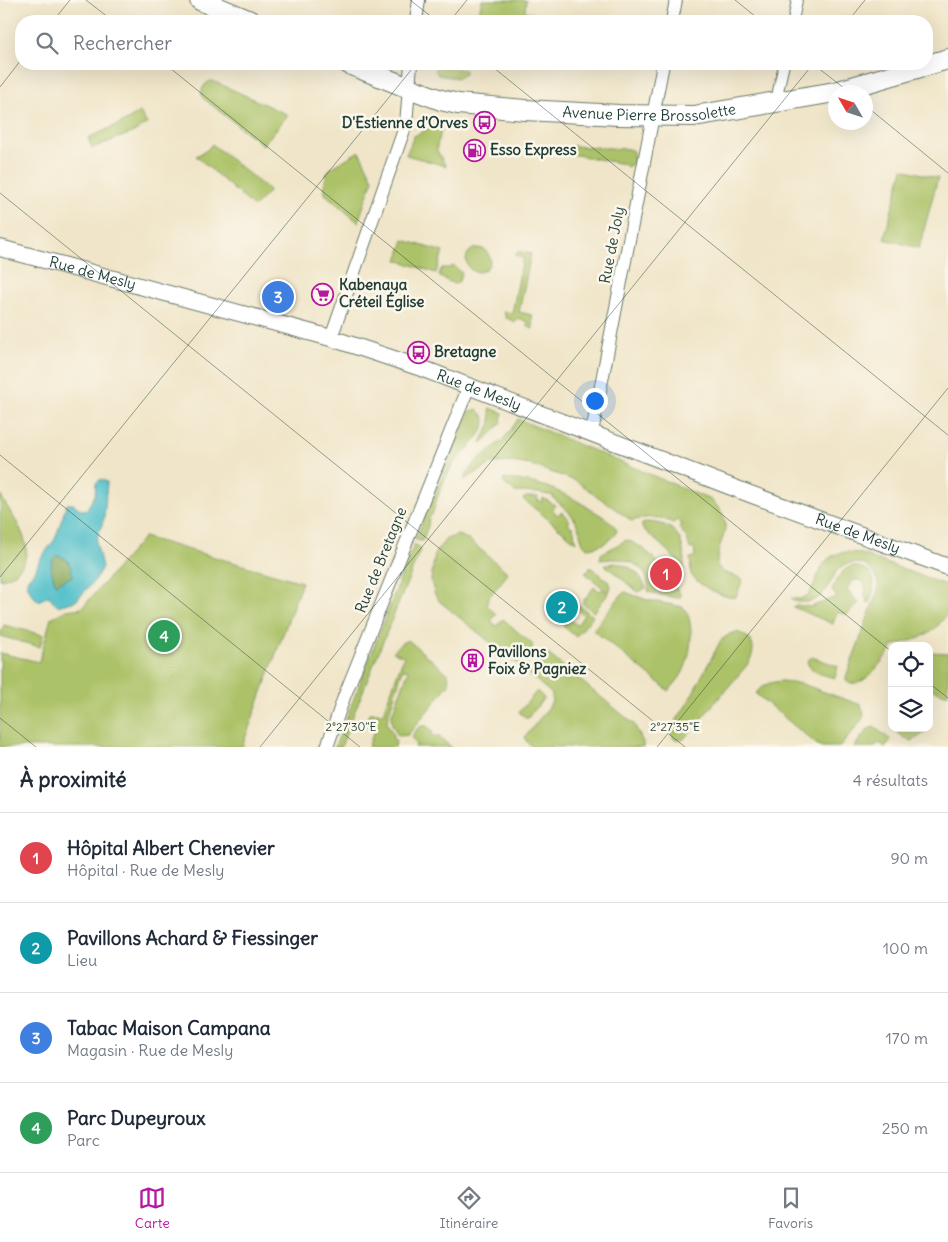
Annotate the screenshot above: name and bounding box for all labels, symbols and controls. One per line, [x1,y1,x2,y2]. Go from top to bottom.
search box [15,15,933,70]
icon: search [33,29,61,57]
text: Rechercher [73,31,172,55]
north arrow [828,85,873,130]
street label: Avenue Pierre Brossolette [562,99,737,125]
bus stop icon: D'Estienne d'Orves [472,111,496,135]
place label: D'Estienne d'Orves [342,113,468,132]
fuel station icon: Esso Express [462,138,486,162]
place label: Esso Express [490,140,577,160]
street label: Rue de Joly [595,205,628,285]
street label: Rue de Mesly [47,252,138,294]
place label: Kabenaya Créteil Église [339,275,424,312]
pin: 3 [262,278,294,316]
supermarket icon: Kabenaya Créteil Église [311,282,335,306]
bus stop icon: Bretagne [406,340,430,364]
place label: Bretagne [434,342,496,362]
street label: Rue de Mesly [434,365,524,415]
your location [582,388,608,414]
street label: Rue de Bretagne [351,504,410,616]
street label: Rue de Mesly [813,509,903,558]
pin: 1 [650,555,682,593]
pin: 2 [546,588,578,626]
pin: 4 [148,617,180,655]
place label: Pavillons Foix & Pagniez [488,642,586,679]
map controls [888,642,933,732]
button: locate [888,642,933,687]
building icon: Pavillons Foix & Pagniez [460,649,484,673]
button: layers [888,687,933,732]
text: 2°27'30"E [325,719,377,734]
text: 2°27'35"E [650,719,700,734]
text: À proximité [20,766,127,793]
text: 4 résultats [853,770,928,790]
text: Hôpital Albert Chenevier [67,836,275,860]
text: 1 [33,848,39,868]
text: 90 m [890,848,928,868]
text: Hôpital · Rue de Mesly [67,860,224,880]
text: Pavillons Achard & Fiessinger [67,926,318,950]
text: 2 [32,938,40,958]
text: 100 m [883,938,928,958]
text: Lieu [67,950,97,970]
text: Tabac Maison Campana [67,1016,271,1040]
text: 3 [31,1028,41,1048]
text: 170 m [885,1028,928,1048]
text: Magasin · Rue de Mesly [67,1040,233,1060]
text: Parc Dupeyroux [67,1106,206,1130]
text: 4 [31,1118,41,1138]
text: 250 m [882,1118,928,1138]
text: Parc [67,1130,100,1150]
tab: Carte [135,1184,170,1232]
tab: Itinéraire [439,1184,498,1232]
tab: Favoris [768,1184,813,1232]

